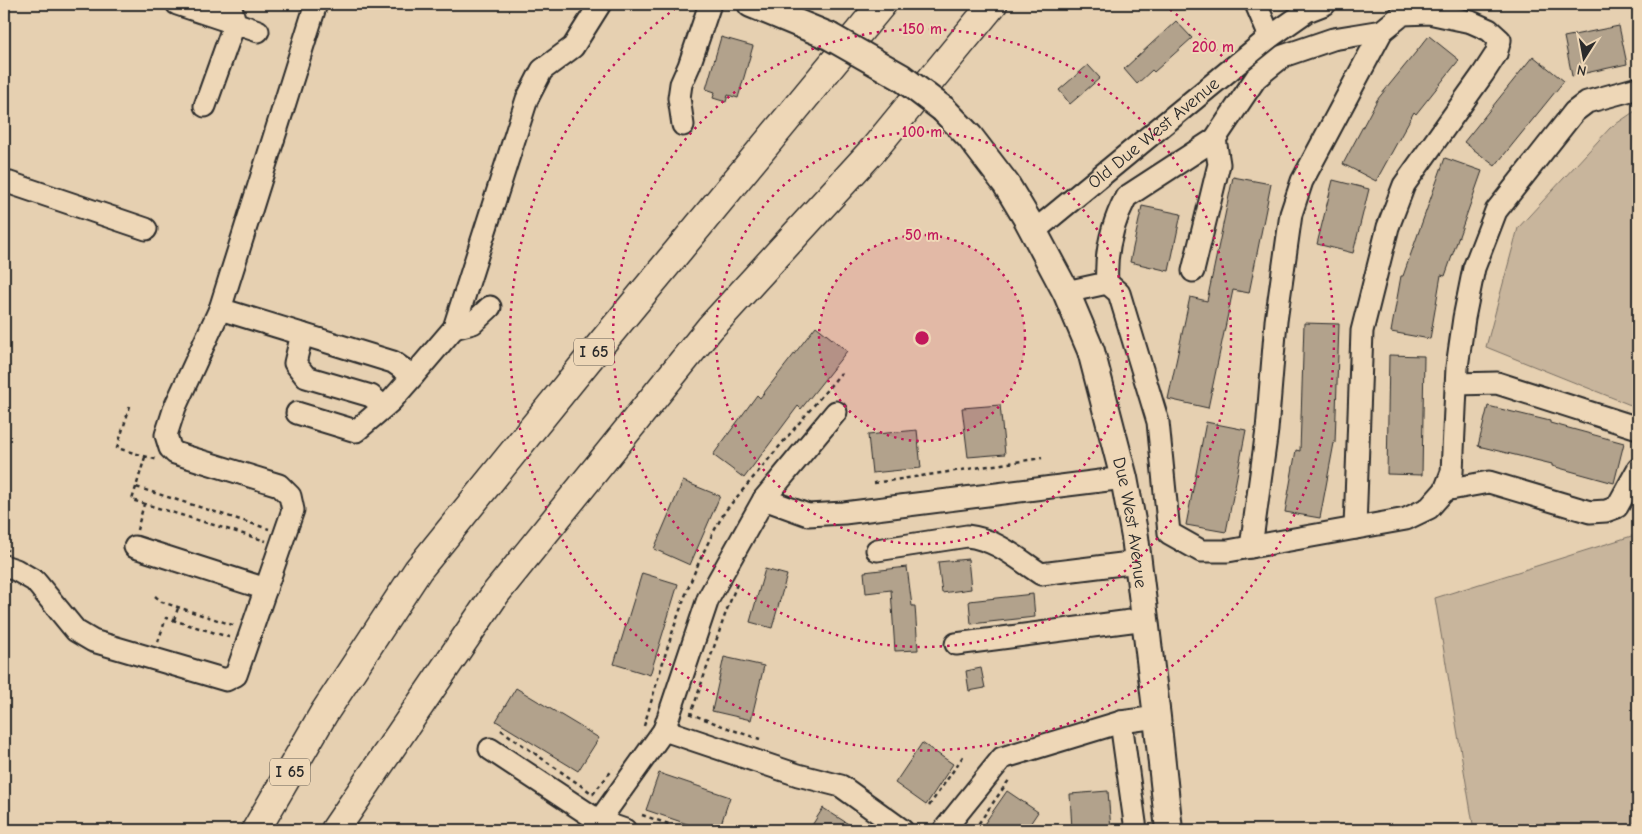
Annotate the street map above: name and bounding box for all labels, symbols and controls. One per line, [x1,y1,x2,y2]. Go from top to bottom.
text: 150 m [902,20,942,38]
north arrow [1560,32,1610,82]
text: 200 m [1192,38,1234,56]
text: N [1576,61,1588,79]
street label: Old Due West Avenue [1084,73,1223,193]
text: 100 m [902,123,942,141]
text: 50 m [905,226,939,244]
centre of rings [913,329,931,347]
road number: I 65 [574,338,614,366]
street label: Due West Avenue [1108,455,1152,589]
road number: I 65 [270,759,310,786]

